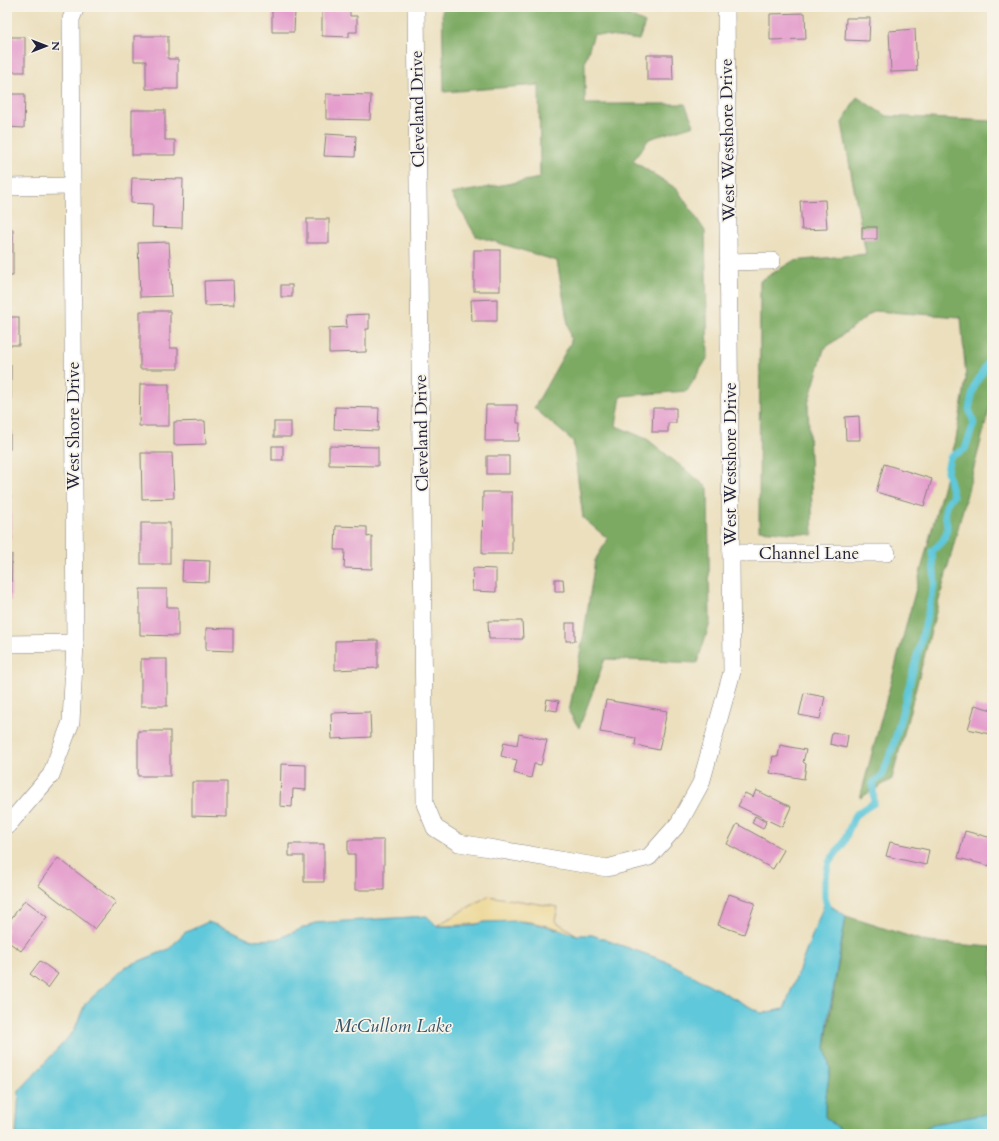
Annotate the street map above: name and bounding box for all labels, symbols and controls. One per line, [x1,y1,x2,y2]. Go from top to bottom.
north arrow [26,26,66,66]
text: N [48,41,63,51]
street label: Cleveland Drive [405,50,430,168]
street label: West Westshore Drive [715,58,740,223]
street label: West Shore Drive [62,362,85,491]
street label: Cleveland Drive [409,374,434,492]
street label: West Westshore Drive [719,382,742,547]
street label: Channel Lane [759,542,859,565]
water label: McCullom Lake [335,1014,452,1039]

